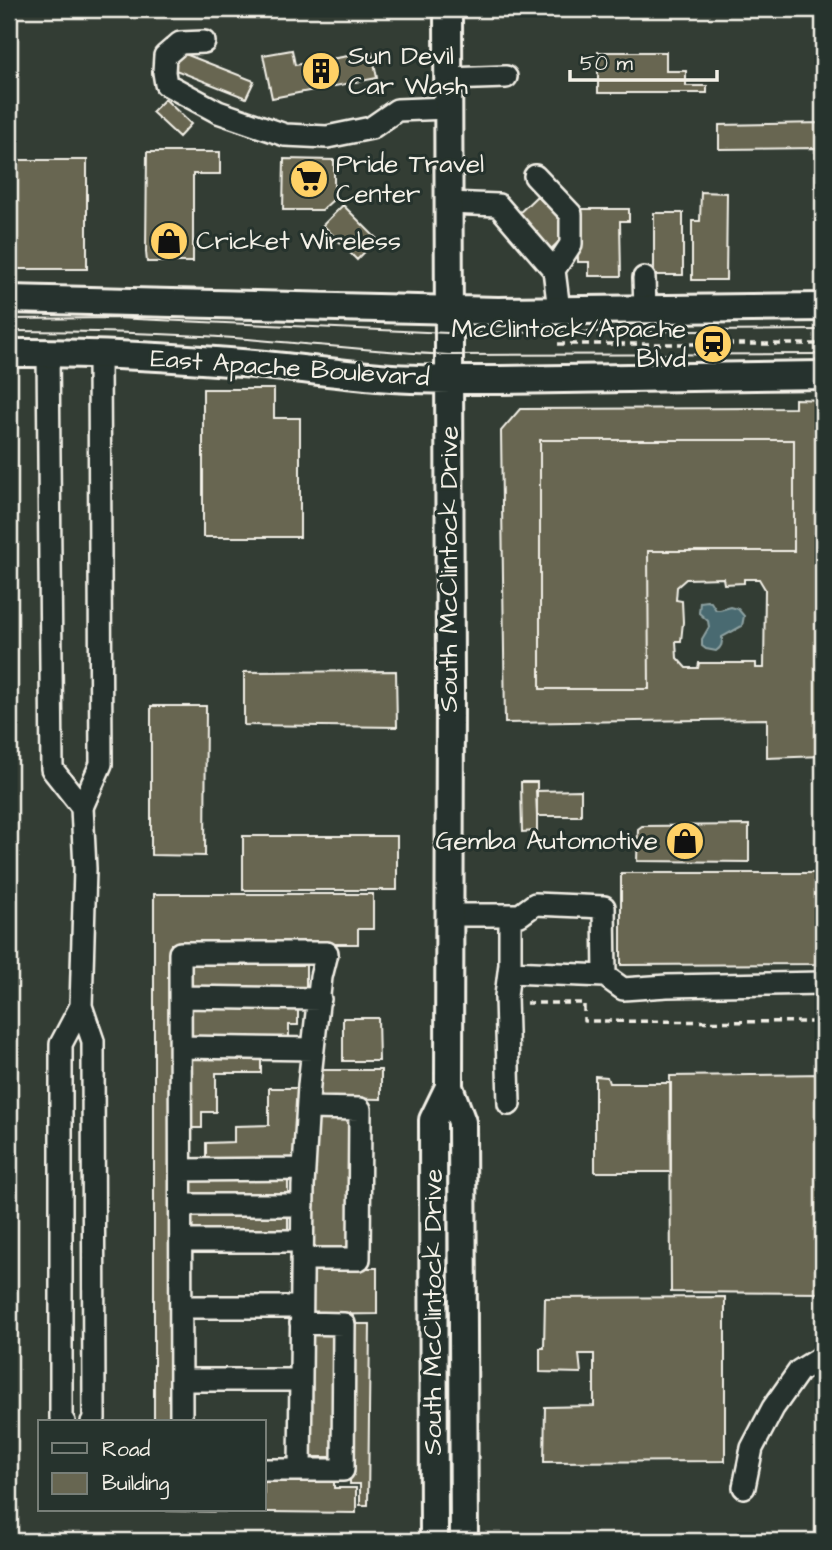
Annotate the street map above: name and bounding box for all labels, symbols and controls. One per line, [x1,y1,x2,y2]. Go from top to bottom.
place label: Sun Devil Car Wash [348,38,468,104]
scale bar [570,38,716,82]
text: 50 m [580,49,634,78]
building icon: Sun Devil Car Wash [300,50,342,92]
place label: Pride Travel Center [336,146,484,212]
supermarket icon: Pride Travel Center [288,158,330,200]
shop icon: Cricket Wireless [148,220,190,262]
place label: Cricket Wireless [196,223,401,259]
place label: McClintock/Apache Blvd [451,311,686,377]
station icon: McClintock/Apache Blvd [692,323,734,365]
street label: East Apache Boulevard [149,340,431,396]
street label: South McClintock Drive [431,426,467,712]
shop icon: Gemba Automotive [664,820,706,862]
place label: Gemba Automotive [436,823,658,859]
street label: South McClintock Drive [415,1169,451,1455]
legend [38,1420,266,1512]
text: Road [102,1435,150,1464]
text: Building [102,1469,170,1500]

